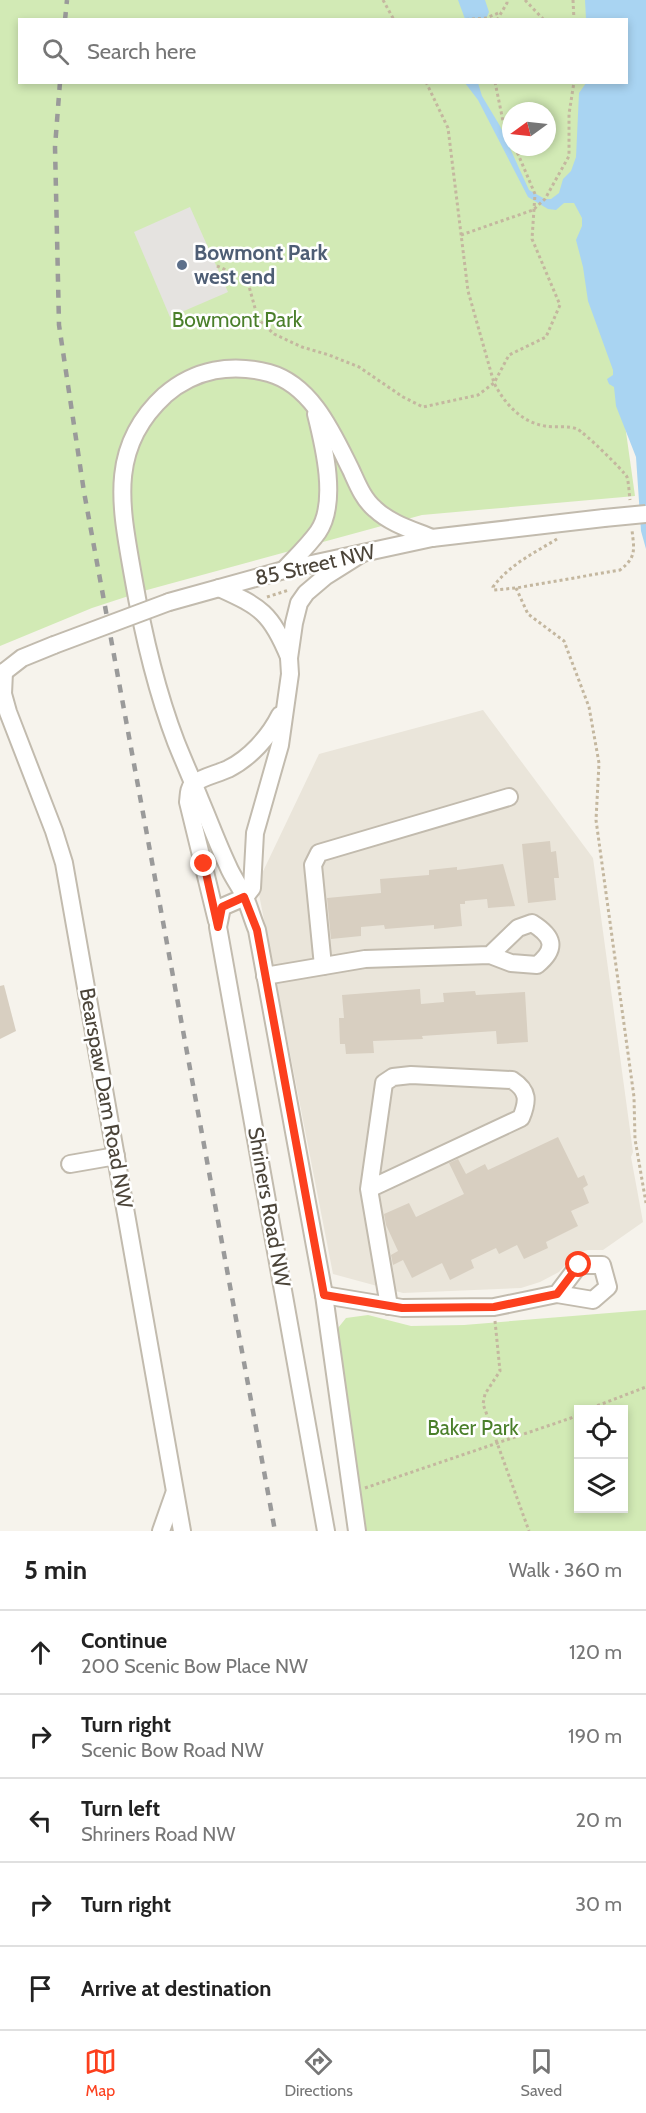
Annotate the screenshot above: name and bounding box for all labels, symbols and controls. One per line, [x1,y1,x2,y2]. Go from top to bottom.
search box [18,18,628,84]
icon: search [39,35,72,68]
text: Search here [87,38,196,65]
north arrow [502,102,556,156]
place label: Bowmont Park west end [194,240,329,289]
marker: Bowmont Park west end [175,258,189,272]
park label: Bowmont Park [172,307,303,332]
street label: 85 Street NW [253,539,377,590]
route end [190,850,216,876]
street label: Bearspaw Dam Road NW [75,986,138,1210]
street label: Shriners Road NW [243,1125,296,1289]
route start [565,1251,591,1277]
map controls [574,1405,628,1513]
button: locate [574,1405,628,1459]
park label: Baker Park [427,1415,519,1440]
button: layers [574,1459,628,1513]
text: 5 min [24,1554,87,1586]
text: Walk · 360 m [509,1558,622,1582]
text: Continue [81,1627,167,1654]
icon: ahead [24,1636,57,1669]
text: 120 m [569,1640,622,1664]
text: 200 Scenic Bow Place NW [81,1654,308,1678]
text: Turn right [81,1711,171,1738]
icon: right [24,1720,57,1753]
text: 190 m [568,1724,622,1748]
text: Scenic Bow Road NW [81,1738,264,1762]
text: Turn left [81,1795,160,1822]
icon: left [24,1804,57,1837]
text: 20 m [576,1808,622,1832]
text: Shriners Road NW [81,1822,235,1846]
icon: right [24,1888,57,1921]
text: Turn right [81,1891,171,1918]
text: 30 m [575,1892,622,1916]
icon: arrive [24,1972,57,2005]
text: Arrive at destination [81,1975,271,2002]
tab: Map [84,2045,117,2100]
tab: Directions [285,2045,353,2100]
tab: Saved [521,2045,562,2100]

